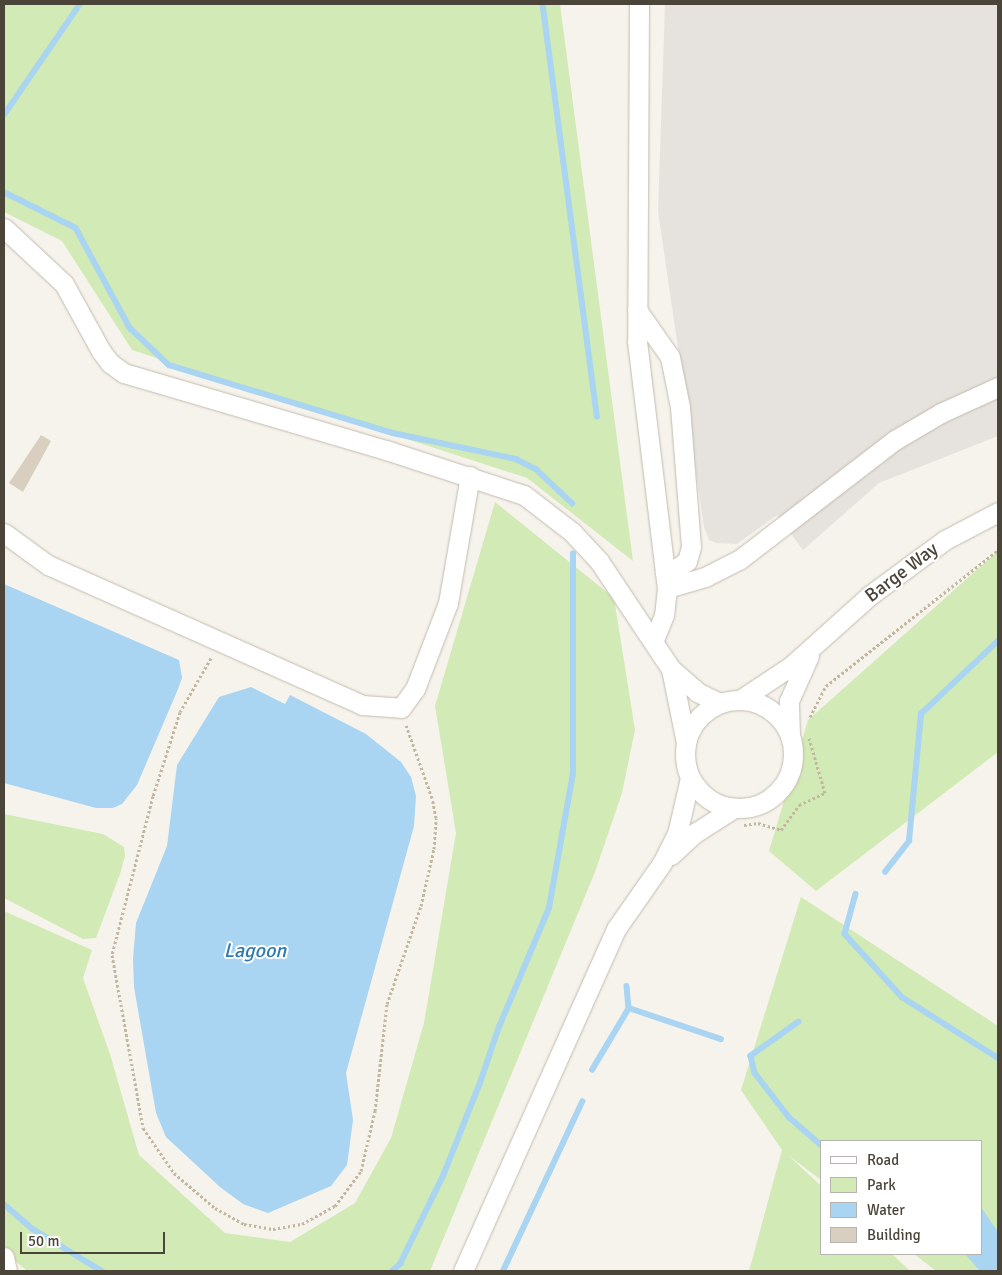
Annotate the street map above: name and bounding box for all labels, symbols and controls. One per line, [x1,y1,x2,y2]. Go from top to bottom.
street label: Barge Way [861,538,943,608]
water label: Lagoon [224,938,286,962]
legend [820,1140,982,1255]
text: Road [867,1151,899,1169]
text: Park [867,1176,896,1194]
text: Water [867,1201,905,1219]
scale bar [22,1222,168,1254]
text: Building [867,1226,921,1244]
text: 50 m [28,1232,59,1250]

